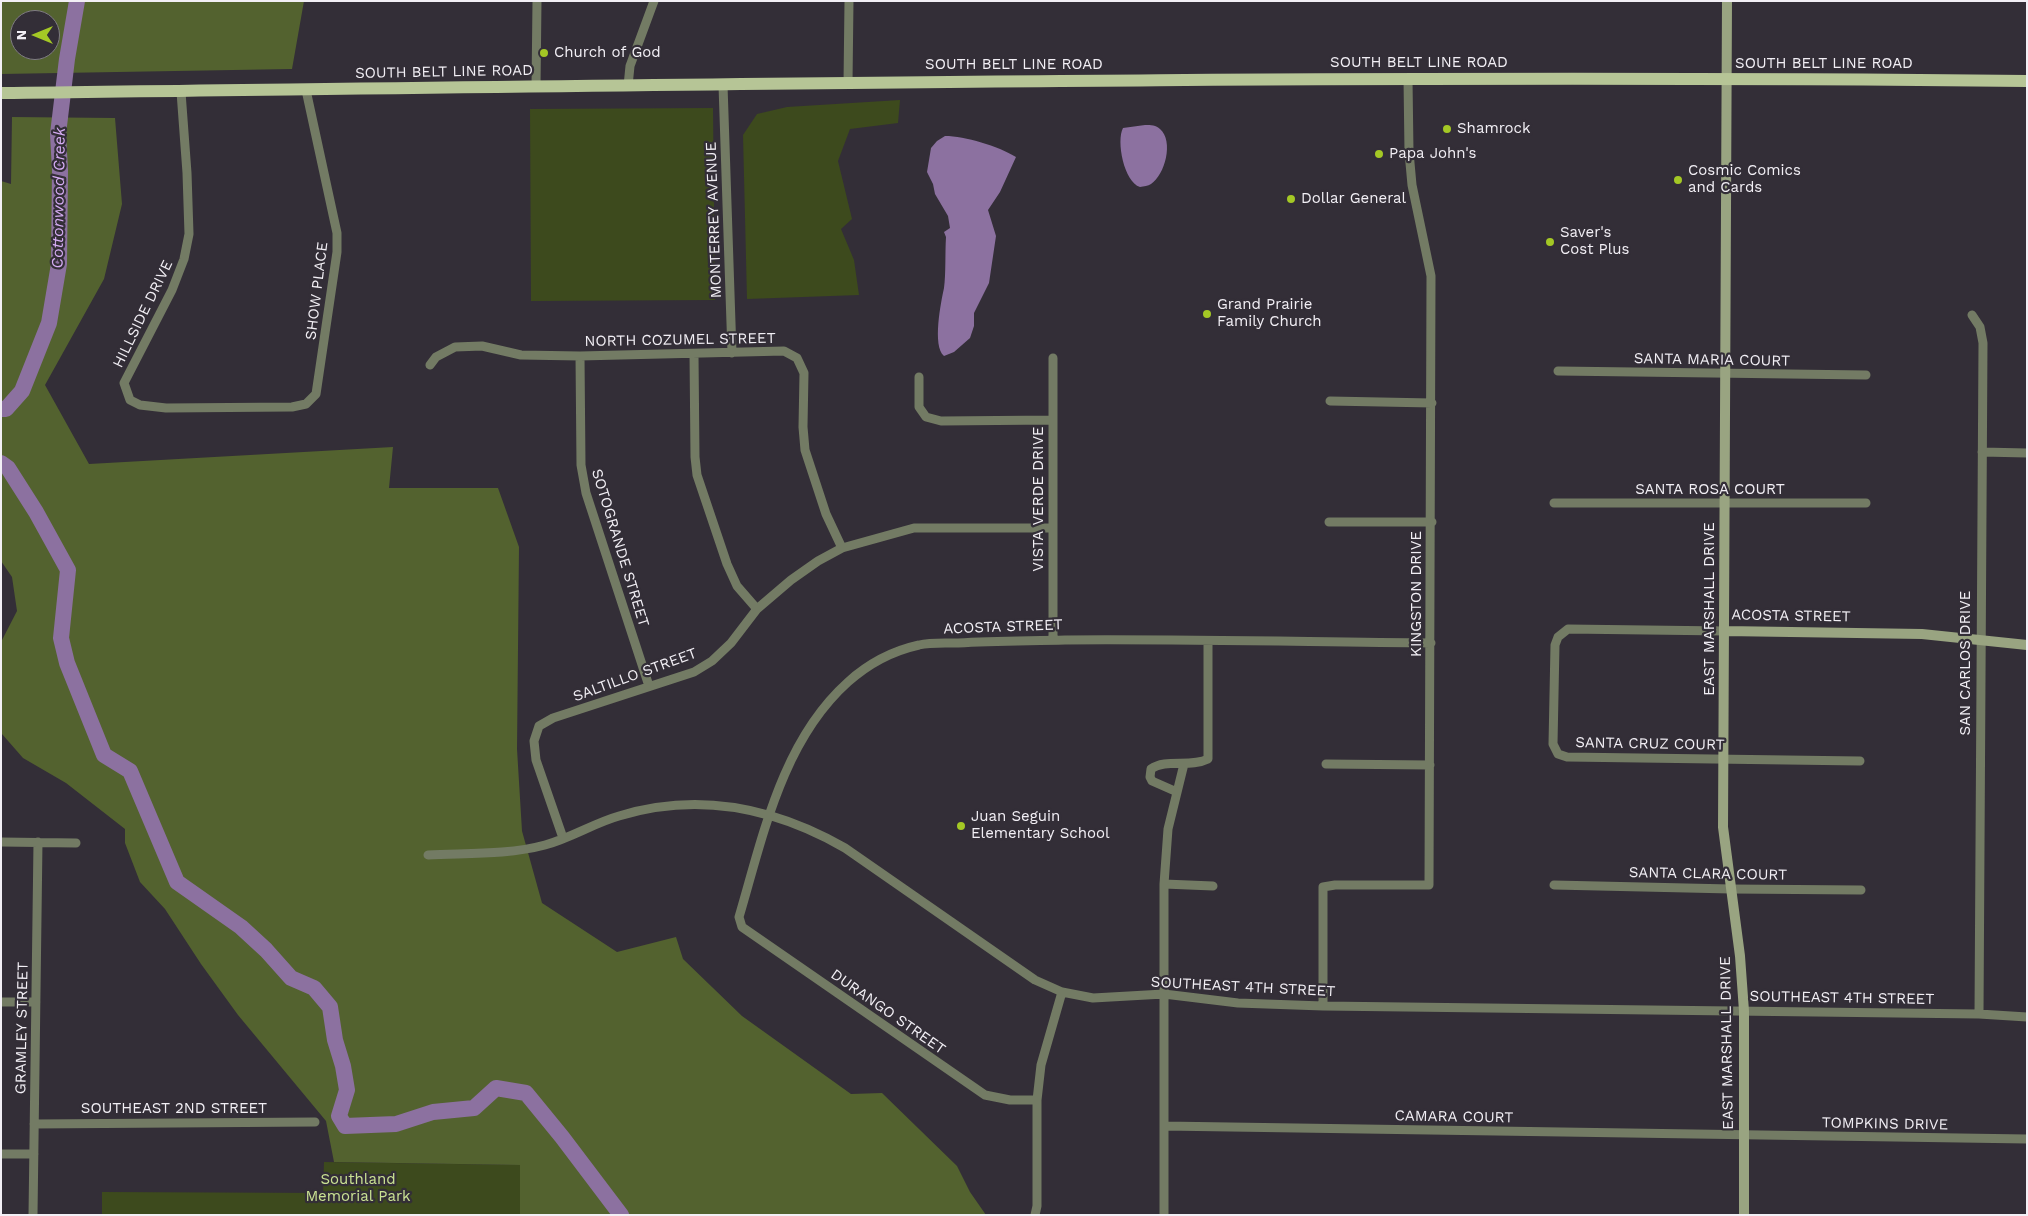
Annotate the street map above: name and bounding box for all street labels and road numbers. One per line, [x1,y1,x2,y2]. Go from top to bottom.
street label: SOUTH BELT LINE ROAD [1330,54,1508,72]
street label: SOUTH BELT LINE ROAD [1735,55,1913,73]
street label: SOUTH BELT LINE ROAD [925,56,1103,74]
street label: SOUTH BELT LINE ROAD [355,61,533,83]
street label: MONTERREY AVENUE [702,142,726,298]
street label: SHOW PLACE [302,241,332,341]
street label: HILLSIDE DRIVE [109,257,177,371]
street label: NORTH COZUMEL STREET [584,329,776,351]
street label: SANTA MARIA COURT [1634,350,1790,370]
street label: VISTA VERDE DRIVE [1030,426,1048,572]
street label: SOTOGRANDE STREET [587,467,653,629]
street label: SANTA ROSA COURT [1635,481,1785,499]
street label: EAST MARSHALL DRIVE [1701,522,1719,696]
street label: KINGSTON DRIVE [1408,531,1426,657]
street label: SAN CARLOS DRIVE [1957,591,1975,735]
street label: ACOSTA STREET [1731,606,1851,626]
street label: ACOSTA STREET [943,616,1063,638]
street label: SALTILLO STREET [571,644,699,706]
street label: SANTA CRUZ COURT [1575,734,1725,754]
street label: SANTA CLARA COURT [1629,864,1787,884]
street label: EAST MARSHALL DRIVE [1716,956,1738,1130]
street label: GRAMLEY STREET [12,962,32,1094]
street label: DURANGO STREET [827,966,949,1058]
street label: SOUTHEAST 4TH STREET [1150,973,1336,1001]
street label: SOUTHEAST 4TH STREET [1750,987,1934,1009]
street label: SOUTHEAST 2ND STREET [81,1100,267,1118]
street label: CAMARA COURT [1394,1107,1514,1127]
street label: TOMPKINS DRIVE [1822,1114,1948,1134]

